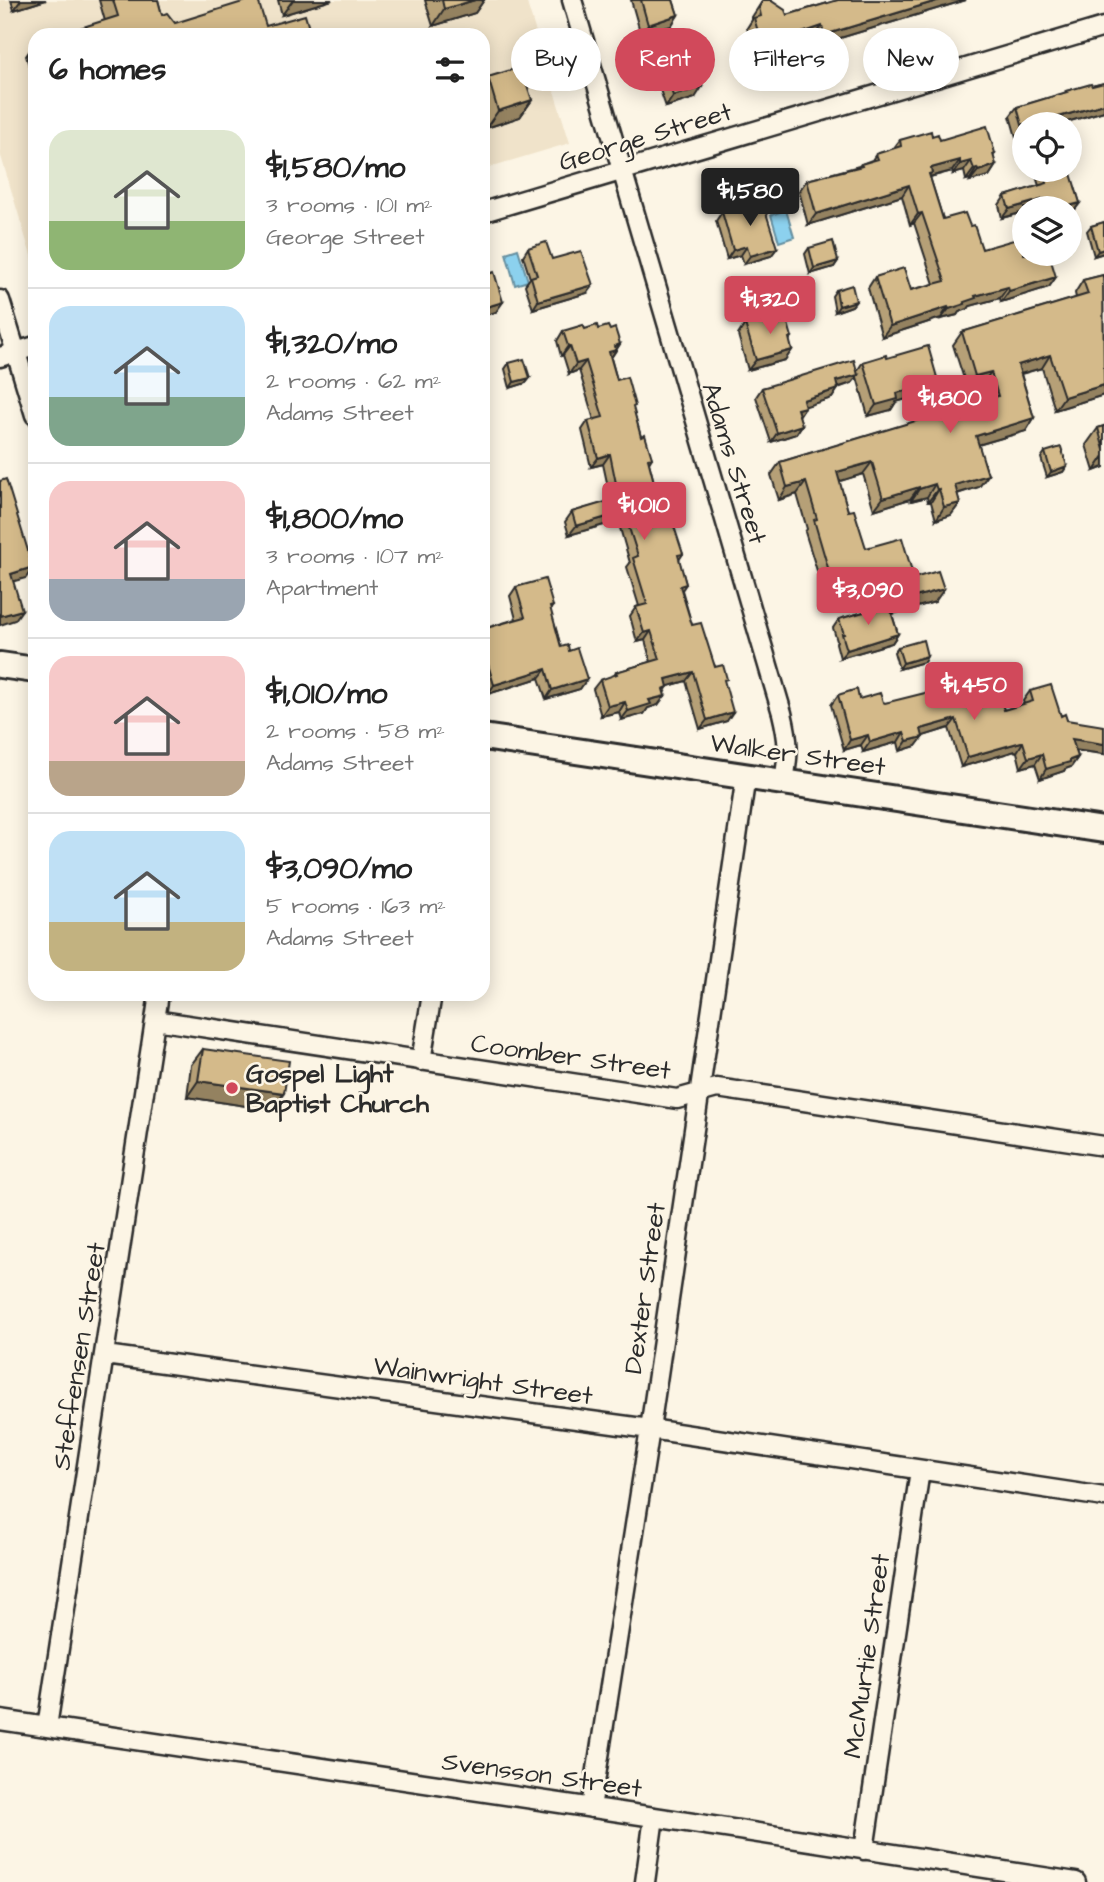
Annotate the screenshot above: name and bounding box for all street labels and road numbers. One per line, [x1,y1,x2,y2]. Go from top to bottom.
street label: George Street [554,93,737,182]
street label: Adams Street [692,378,776,549]
street label: Walker Street [708,725,888,785]
street label: Coomber Street [469,1025,674,1089]
street label: Dexter Street [615,1200,675,1376]
street label: Steffensen Street [43,1239,115,1473]
street label: Wainwright Street [370,1348,595,1416]
street label: McMurtie Street [835,1551,899,1761]
street label: Svensson Street [440,1743,645,1807]

